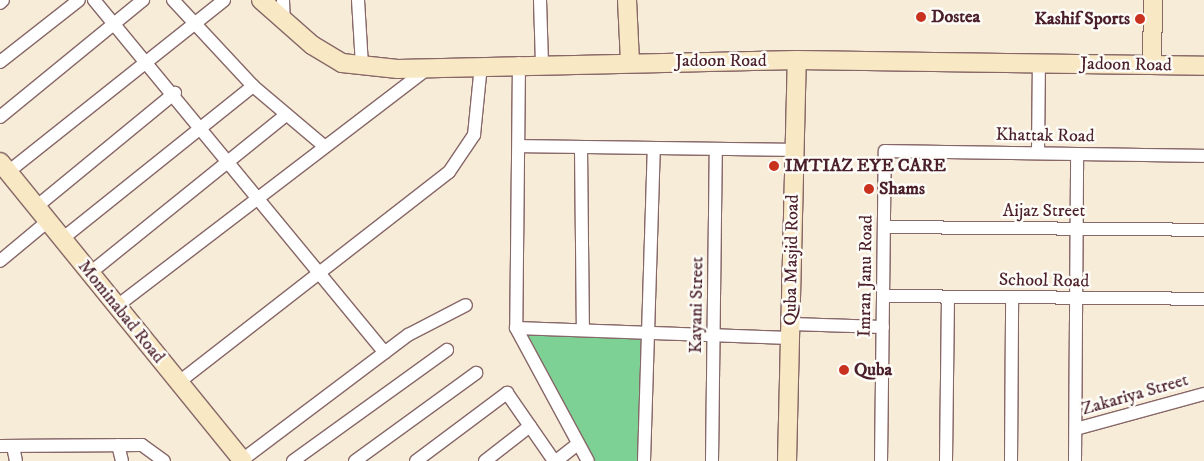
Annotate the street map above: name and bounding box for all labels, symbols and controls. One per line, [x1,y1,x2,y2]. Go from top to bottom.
place label: Dostea [931,6,980,28]
place label: Kashif Sports [1034,8,1130,30]
marker: Dostea [915,11,927,23]
marker: Kashif Sports [1134,13,1146,25]
street label: Jadoon Road [675,50,767,72]
street label: Jadoon Road [1080,53,1172,77]
street label: Khattak Road [995,124,1095,148]
place label: IMTIAZ EYE CARE [785,155,946,177]
marker: IMTIAZ EYE CARE [767,159,781,173]
place label: Shams [879,178,925,200]
marker: Shams [863,183,875,195]
street label: Quba Masjid Road [780,194,804,326]
street label: Aijaz Street [1003,200,1085,222]
street label: Imran Janu Road [854,215,878,337]
street label: Mominabad Road [73,256,169,368]
street label: Kayani Street [685,256,709,354]
street label: School Road [999,269,1089,293]
place label: Quba [854,359,892,381]
marker: Quba [838,364,850,376]
street label: Zakariya Street [1079,369,1191,421]

